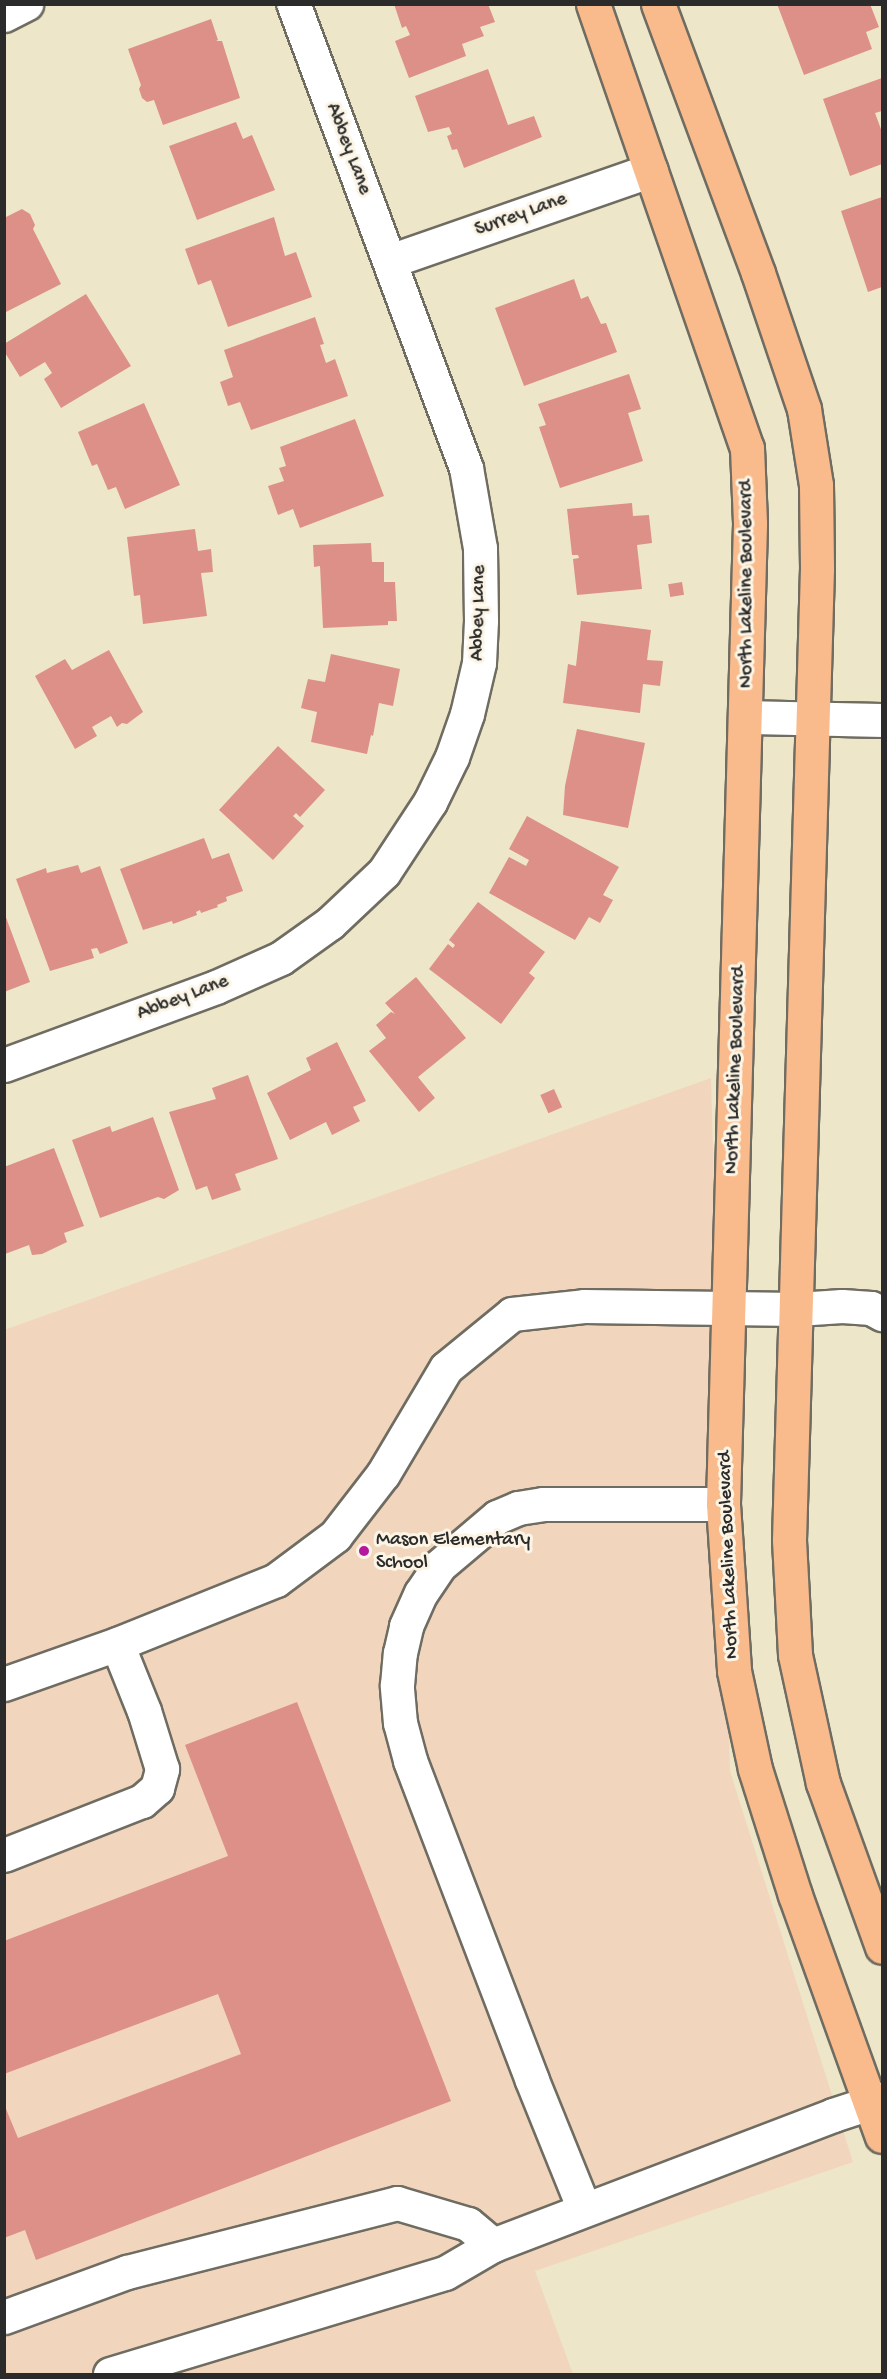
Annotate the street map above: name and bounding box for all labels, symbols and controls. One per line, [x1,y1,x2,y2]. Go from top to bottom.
street label: Abbey Lane [320,100,376,198]
street label: Surrey Lane [472,187,570,243]
street label: North Lakeline Boulevard [735,480,759,688]
street label: Abbey Lane [466,565,492,661]
street label: North Lakeline Boulevard [720,965,752,1175]
street label: Abbey Lane [134,970,232,1026]
street label: North Lakeline Boulevard [713,1450,745,1660]
place label: Mason Elementary School [376,1528,530,1575]
marker: Mason Elementary School [357,1544,371,1558]

